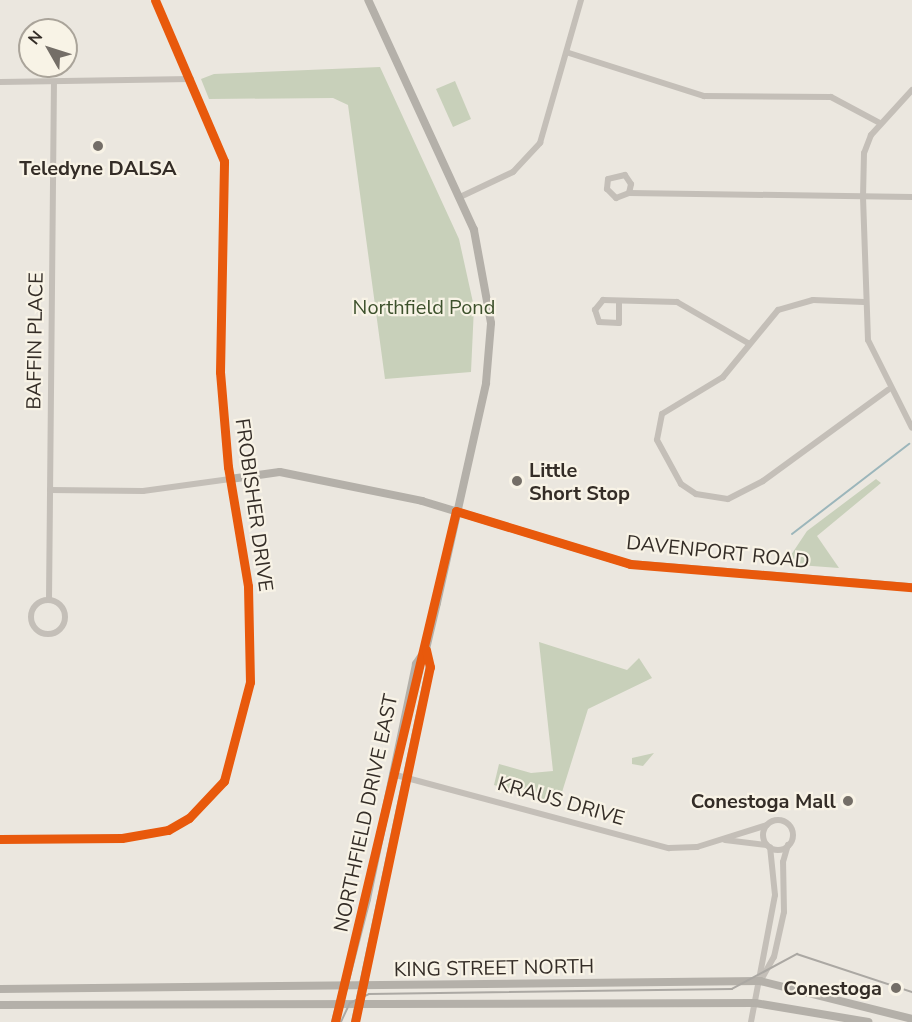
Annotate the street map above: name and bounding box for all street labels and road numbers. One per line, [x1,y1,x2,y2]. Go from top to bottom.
street label: BAFFIN PLACE [22,272,48,410]
street label: FROBISHER DRIVE [230,417,278,593]
street label: DAVENPORT ROAD [625,530,811,574]
street label: NORTHFIELD DRIVE EAST [329,692,403,934]
street label: KRAUS DRIVE [495,771,627,831]
street label: KING STREET NORTH [394,954,594,982]

